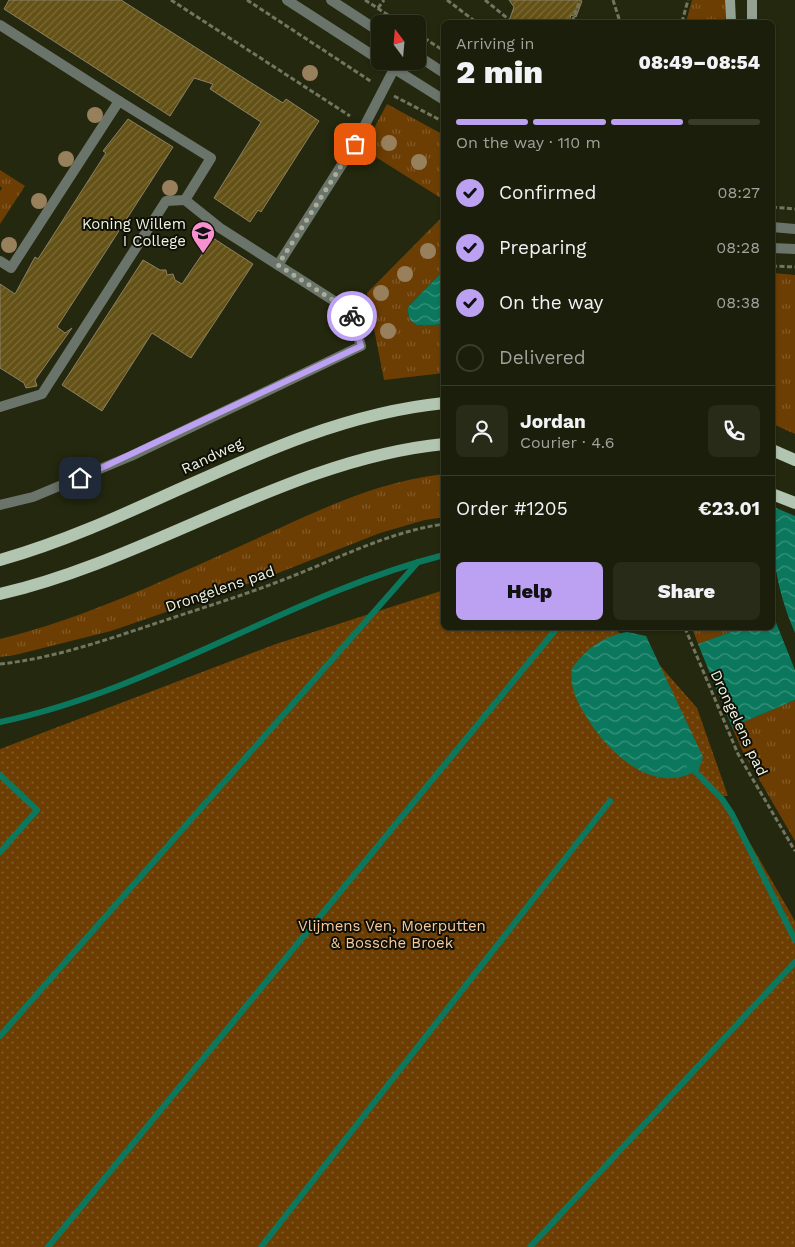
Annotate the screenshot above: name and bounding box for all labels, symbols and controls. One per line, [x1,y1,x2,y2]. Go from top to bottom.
north arrow [371,15,426,70]
map controls [371,15,426,70]
text: Arriving in [456,34,534,53]
text: 08:49–08:54 [639,51,760,74]
text: 2 min [456,53,543,91]
pin [334,123,376,165]
icon: bag [341,130,369,158]
text: On the way · 110 m [456,133,601,152]
icon: check [456,179,484,207]
text: Confirmed [499,181,596,204]
text: 08:27 [717,183,760,202]
place label: Koning Willem I College [82,215,186,250]
school or university icon: Koning Willem I College [190,220,216,254]
icon: check [456,234,484,262]
text: Preparing [499,236,586,259]
text: 08:28 [716,238,760,257]
icon: check [456,289,484,317]
courier [327,291,377,341]
text: On the way [499,291,603,314]
text: 08:38 [716,293,760,312]
icon: bike [338,302,366,330]
text: Delivered [499,346,586,369]
button: person [456,405,508,457]
button: phone [708,405,760,457]
text: Jordan [520,410,586,433]
text: Courier · 4.6 [520,433,615,452]
street label: Randweg [178,434,246,478]
pin [59,457,101,499]
icon: home [66,464,94,492]
text: Order #1205 [456,497,568,520]
text: €23.01 [698,497,760,520]
street label: Drongelens pad [163,562,277,616]
button: Help [456,562,603,620]
button: Share [613,562,760,620]
street label: Drongelens pad [707,667,771,779]
park label: Vlijmens Ven, Moerputten & Bossche Broek [298,917,486,952]

